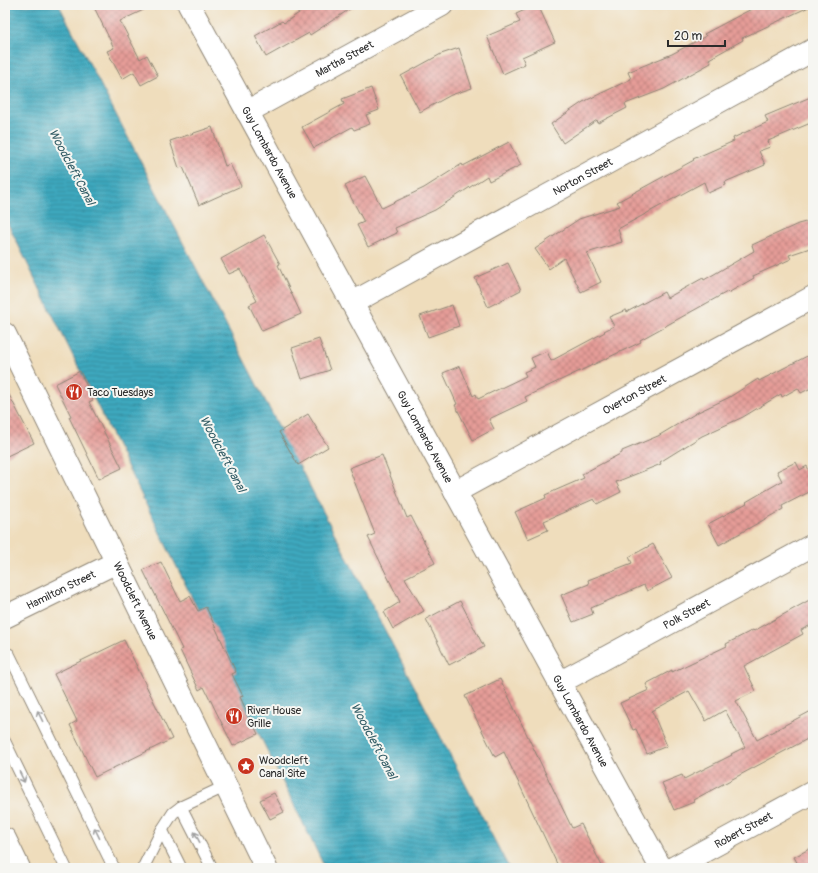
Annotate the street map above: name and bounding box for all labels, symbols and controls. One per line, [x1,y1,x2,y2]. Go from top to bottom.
scale bar [668,22,725,48]
text: 20 m [674,29,703,44]
street label: Martha Street [313,38,376,80]
street label: Guy Lombardo Avenue [239,104,300,201]
water label: Woodcleft Canal [45,127,98,209]
street label: Norton Street [551,155,615,198]
street label: Overton Street [601,372,669,417]
restaurant icon: Taco Tuesdays [64,382,84,402]
place label: Taco Tuesdays [87,386,153,399]
street label: Guy Lombardo Avenue [394,389,455,486]
water label: Woodcleft Canal [196,414,249,496]
street label: Woodcleft Avenue [110,560,160,643]
street label: Hamilton Street [24,567,98,613]
street label: Polk Street [661,596,713,632]
street label: Guy Lombardo Avenue [550,673,611,770]
water label: Woodcleft Canal [347,701,400,783]
place label: River House Grille [247,704,302,730]
restaurant icon: River House Grille [224,706,244,726]
one-way arrow [36,711,43,723]
place label: Woodcleft Canal Site [259,754,309,780]
place icon: Woodcleft Canal Site [236,756,256,776]
one-way arrow [19,771,26,783]
street label: Robert Street [712,809,775,851]
one-way arrow [93,827,100,839]
one-way arrow [193,832,200,844]

